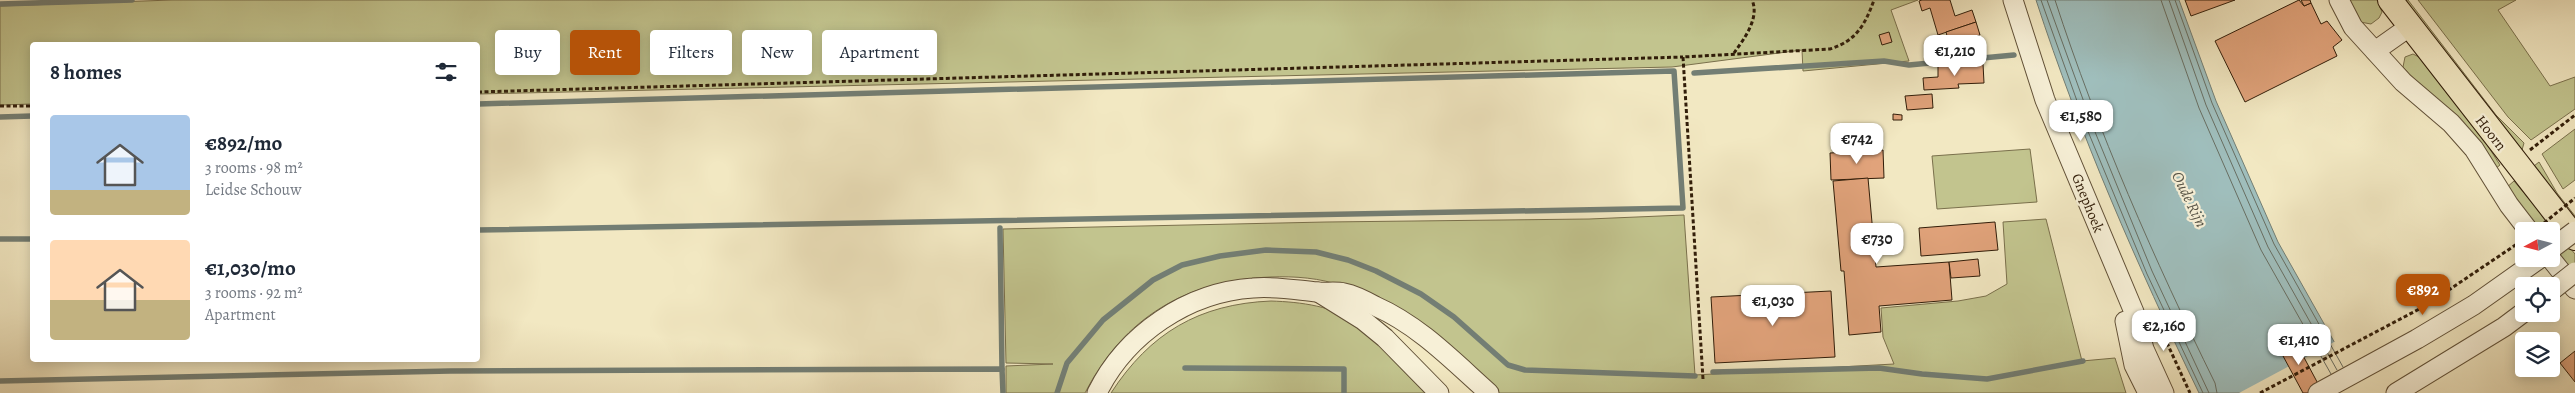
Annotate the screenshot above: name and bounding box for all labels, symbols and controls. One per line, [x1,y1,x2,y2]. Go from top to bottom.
chip: Buy [495,30,560,75]
chip: Rent [570,30,640,75]
chip: Filters [650,30,732,75]
chip: New [742,30,812,75]
chip: Apartment [822,30,937,75]
pin: €1,210 [1914,34,1996,77]
text: €1,210 [1935,40,1975,62]
text: 8 homes [50,58,122,86]
icon: filters [432,58,460,86]
pin: €1,580 [2040,100,2122,142]
text: €1,580 [2060,105,2102,127]
street label: Hoorn [2471,111,2511,155]
pin: €742 [1827,122,1887,165]
text: €742 [1841,128,1873,150]
text: €892/mo [205,129,282,157]
icon: home [90,135,150,195]
text: 3 rooms · 98 m² [205,157,303,179]
water label: Oude Rijn [2166,168,2212,231]
street label: Gnephoek [2067,170,2109,236]
text: Leidse Schouw [205,179,302,201]
pin: €730 [1847,222,1907,265]
north arrow [2515,222,2560,268]
map controls [2515,222,2560,377]
text: €730 [1862,228,1892,250]
text: €1,030/mo [205,254,296,282]
icon: home [90,260,150,320]
pin: €892 [2393,274,2453,316]
button: locate [2515,277,2560,322]
text: €892 [2407,279,2439,301]
text: 3 rooms · 92 m² [205,282,303,304]
pin: €1,030 [1732,284,1814,327]
text: €1,030 [1752,290,1794,312]
text: Apartment [205,304,276,326]
pin: €2,160 [2123,310,2205,352]
text: €2,160 [2143,315,2185,337]
pin: €1,410 [2258,324,2340,366]
text: €1,410 [2279,329,2319,351]
button: layers [2515,332,2560,377]

